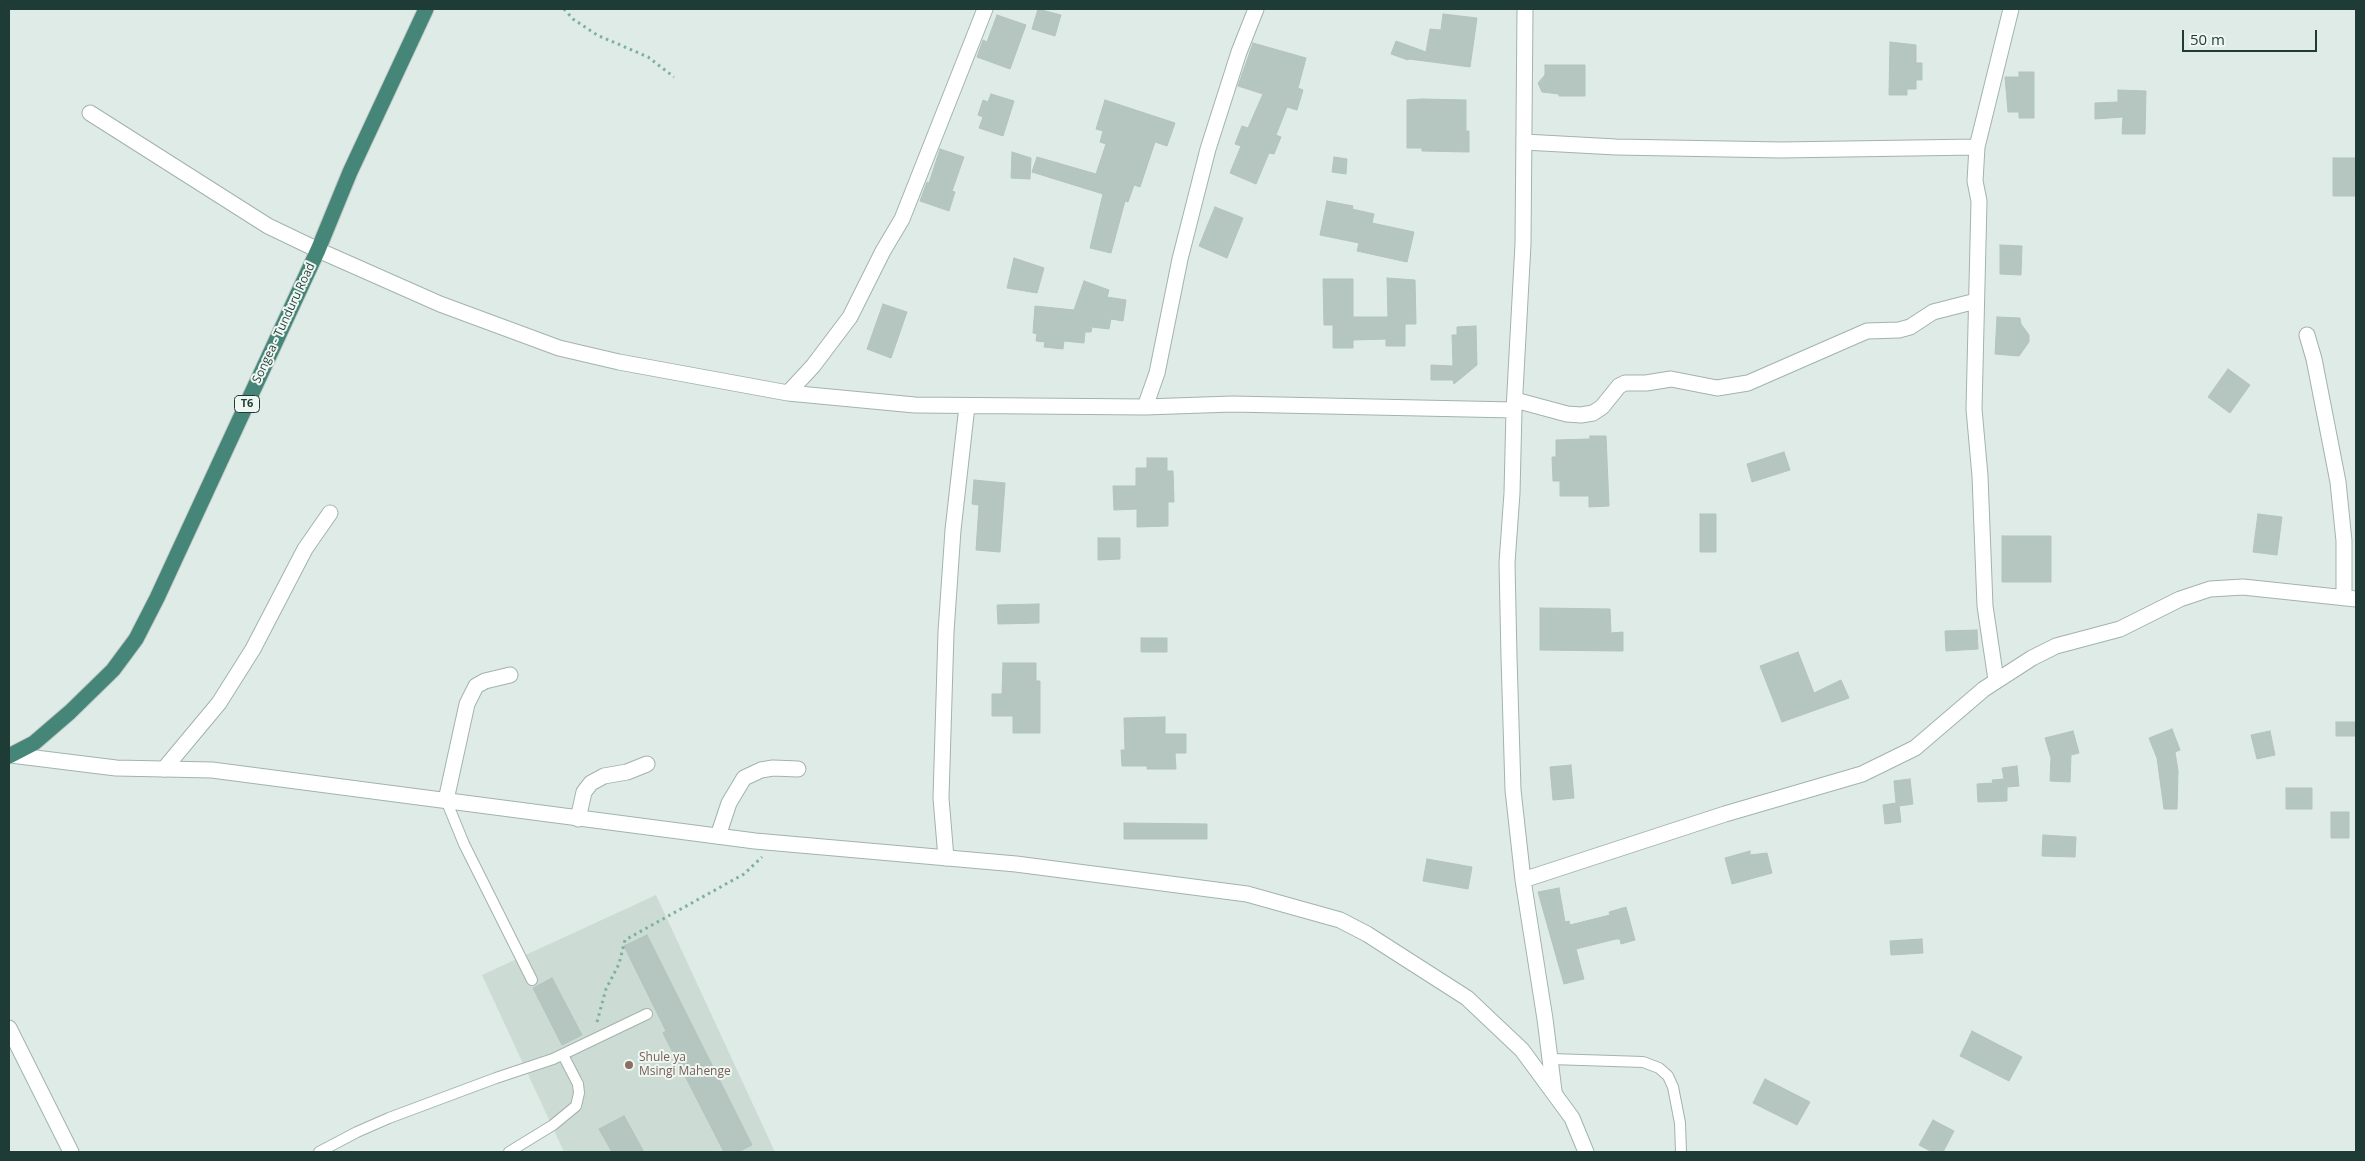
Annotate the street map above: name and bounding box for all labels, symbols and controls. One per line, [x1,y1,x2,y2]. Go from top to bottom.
scale bar [2185,20,2320,52]
text: 50 m [2190,29,2225,49]
street label: Songea - Tunduru Road [250,260,318,386]
road number: T6 [234,396,260,412]
place label: Shule ya Msingi Mahenge [639,1051,731,1079]
marker: Shule ya Msingi Mahenge [623,1059,635,1071]

